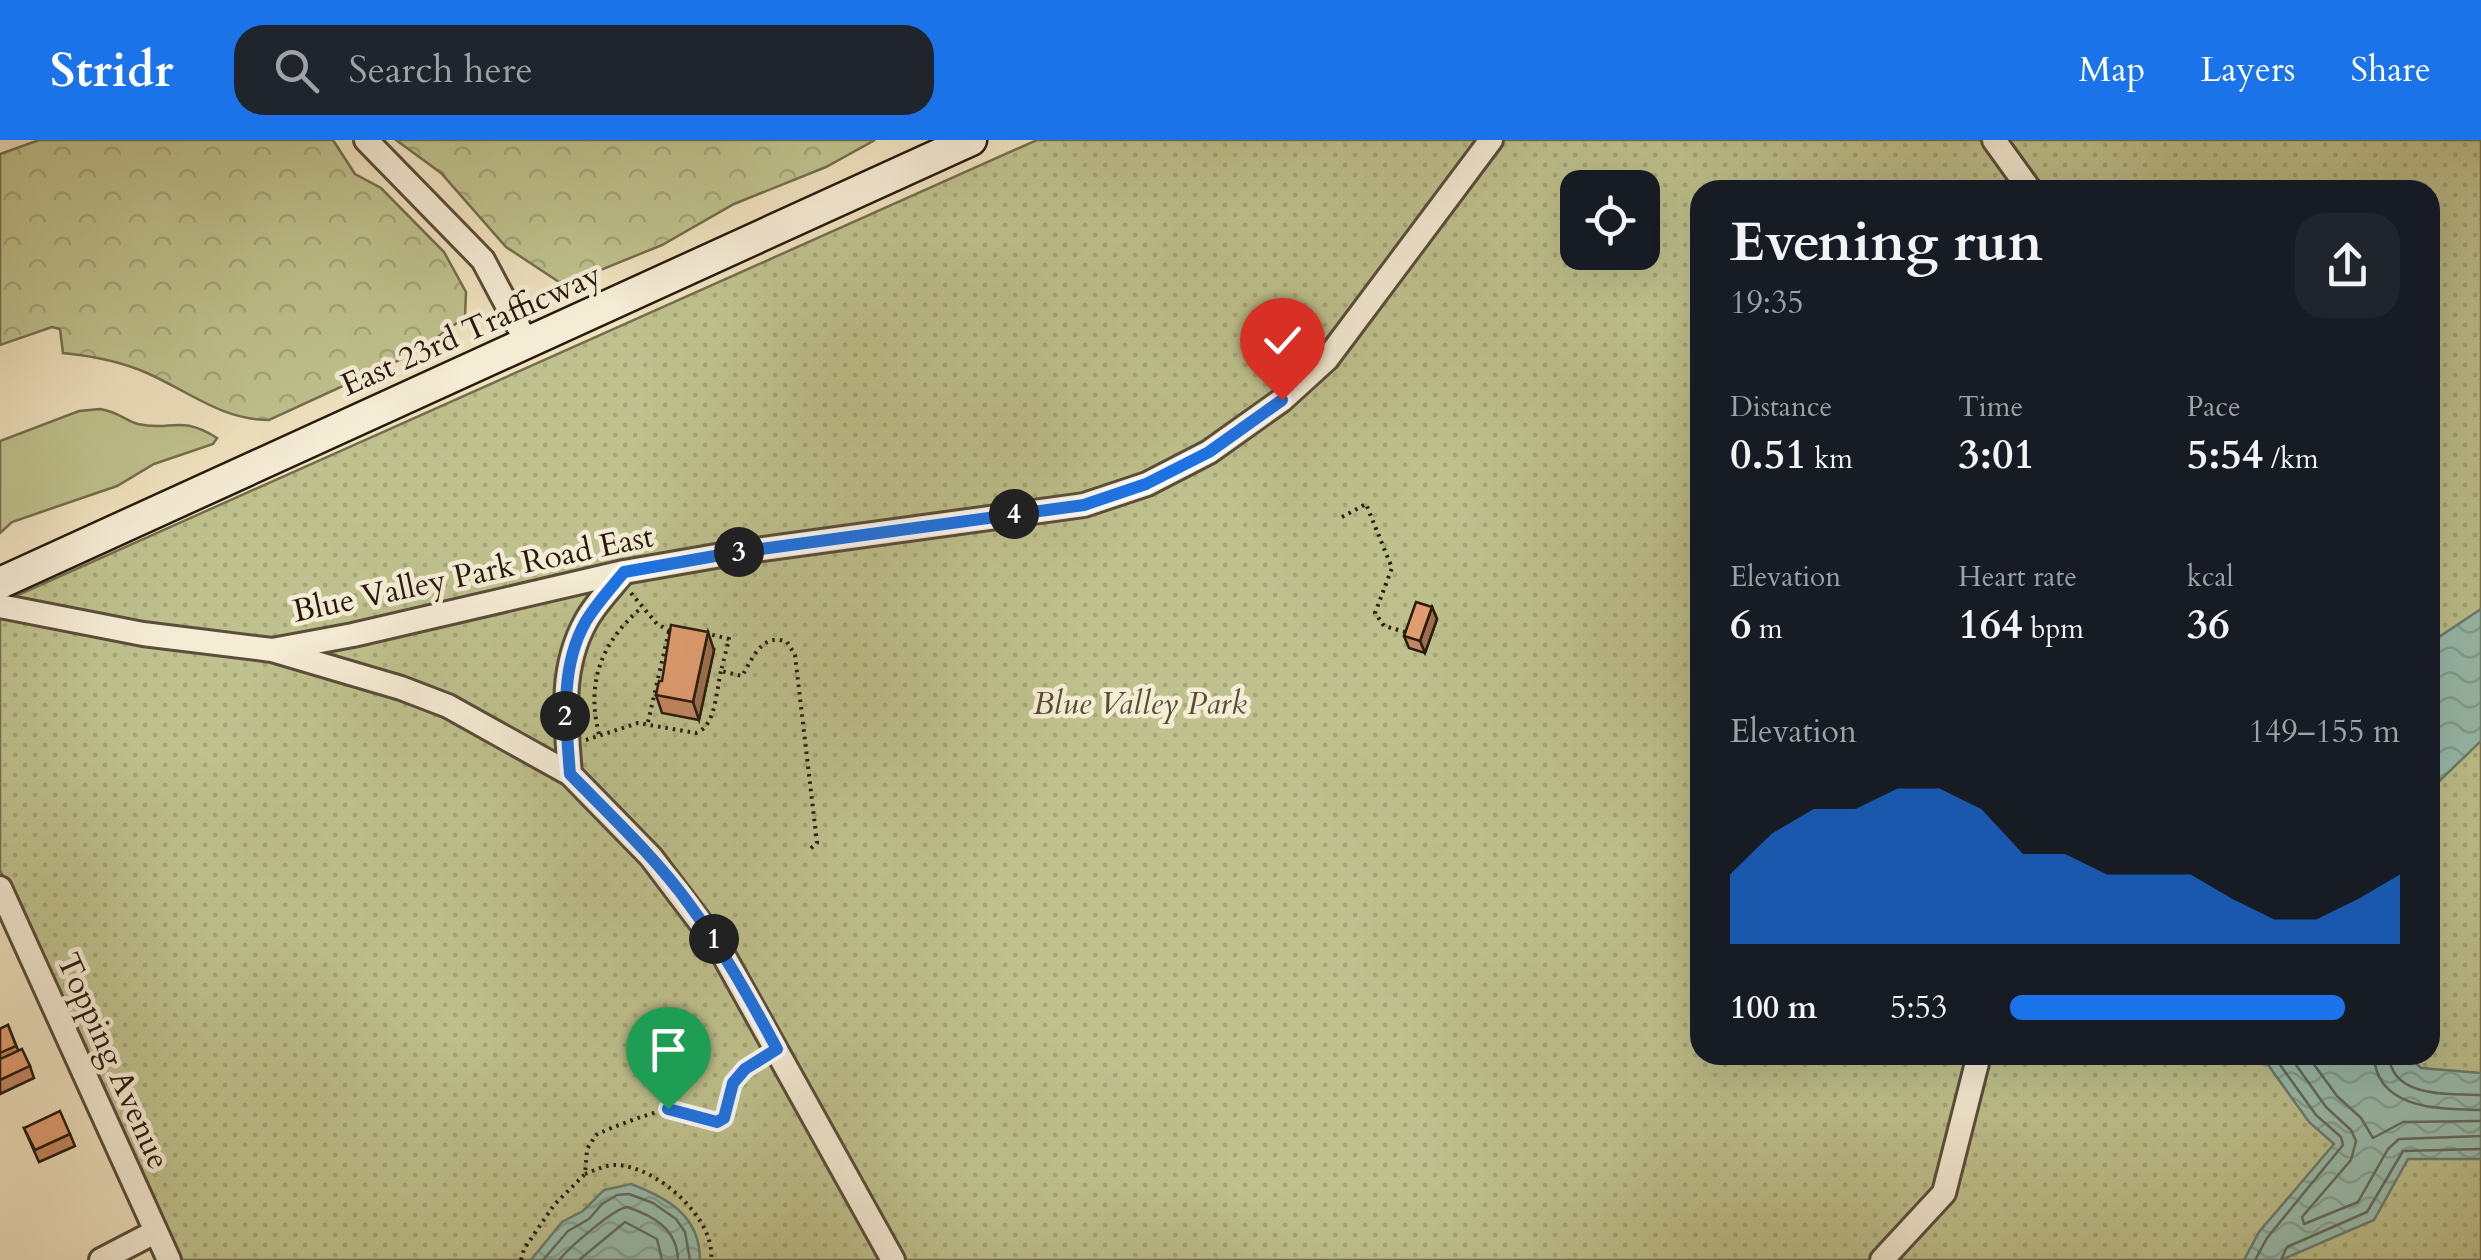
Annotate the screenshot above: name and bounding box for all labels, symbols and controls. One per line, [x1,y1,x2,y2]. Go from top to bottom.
search box [234,25,934,115]
text: Stridr [50,38,174,103]
icon: search [269,43,324,98]
text: Search here [349,44,533,96]
text: Map [2079,46,2145,94]
text: Layers [2200,46,2295,94]
text: Share [2350,46,2431,94]
map controls [1560,170,1660,270]
button: locate [1560,170,1660,270]
text: Evening run [1730,206,2043,280]
button: share [2295,213,2400,318]
street label: East 23rd Trafficway [334,253,608,407]
text: 19:35 [1730,281,1804,325]
pin [1240,298,1325,401]
icon: check [1255,313,1310,368]
text: Distance [1730,388,1832,426]
text: Time [1958,388,2023,426]
text: Pace [2187,388,2241,426]
text: 0.51 [1730,426,1807,483]
text: 3:01 [1958,426,2035,483]
text: 5:54 [2187,426,2263,483]
text: km [1807,440,1853,478]
text: /km [2263,440,2319,478]
pin: 4 [989,489,1039,539]
text: 4 [1007,495,1021,533]
street label: Blue Valley Park Road East [289,514,657,634]
pin: 3 [714,527,764,577]
text: 3 [732,533,746,571]
text: Elevation [1730,558,1841,596]
text: Heart rate [1958,558,2077,596]
text: kcal [2187,558,2234,596]
text: 6 [1730,596,1752,653]
text: 164 [1958,596,2023,653]
text: 36 [2187,596,2230,653]
text: m [1752,610,1783,648]
text: bpm [2023,610,2084,648]
park label: Blue Valley Park [1033,682,1247,726]
pin: 2 [540,691,590,741]
text: 2 [558,697,572,735]
text: Elevation [1730,710,1857,754]
text: 149–155 m [2248,710,2400,754]
pin: 1 [689,914,739,964]
text: 1 [707,920,721,958]
street label: Topping Avenue [46,946,180,1176]
text: 100 m [1730,986,1817,1030]
text: 5:53 [1890,986,1947,1030]
pin [626,1007,711,1110]
icon: arrive [641,1022,696,1077]

